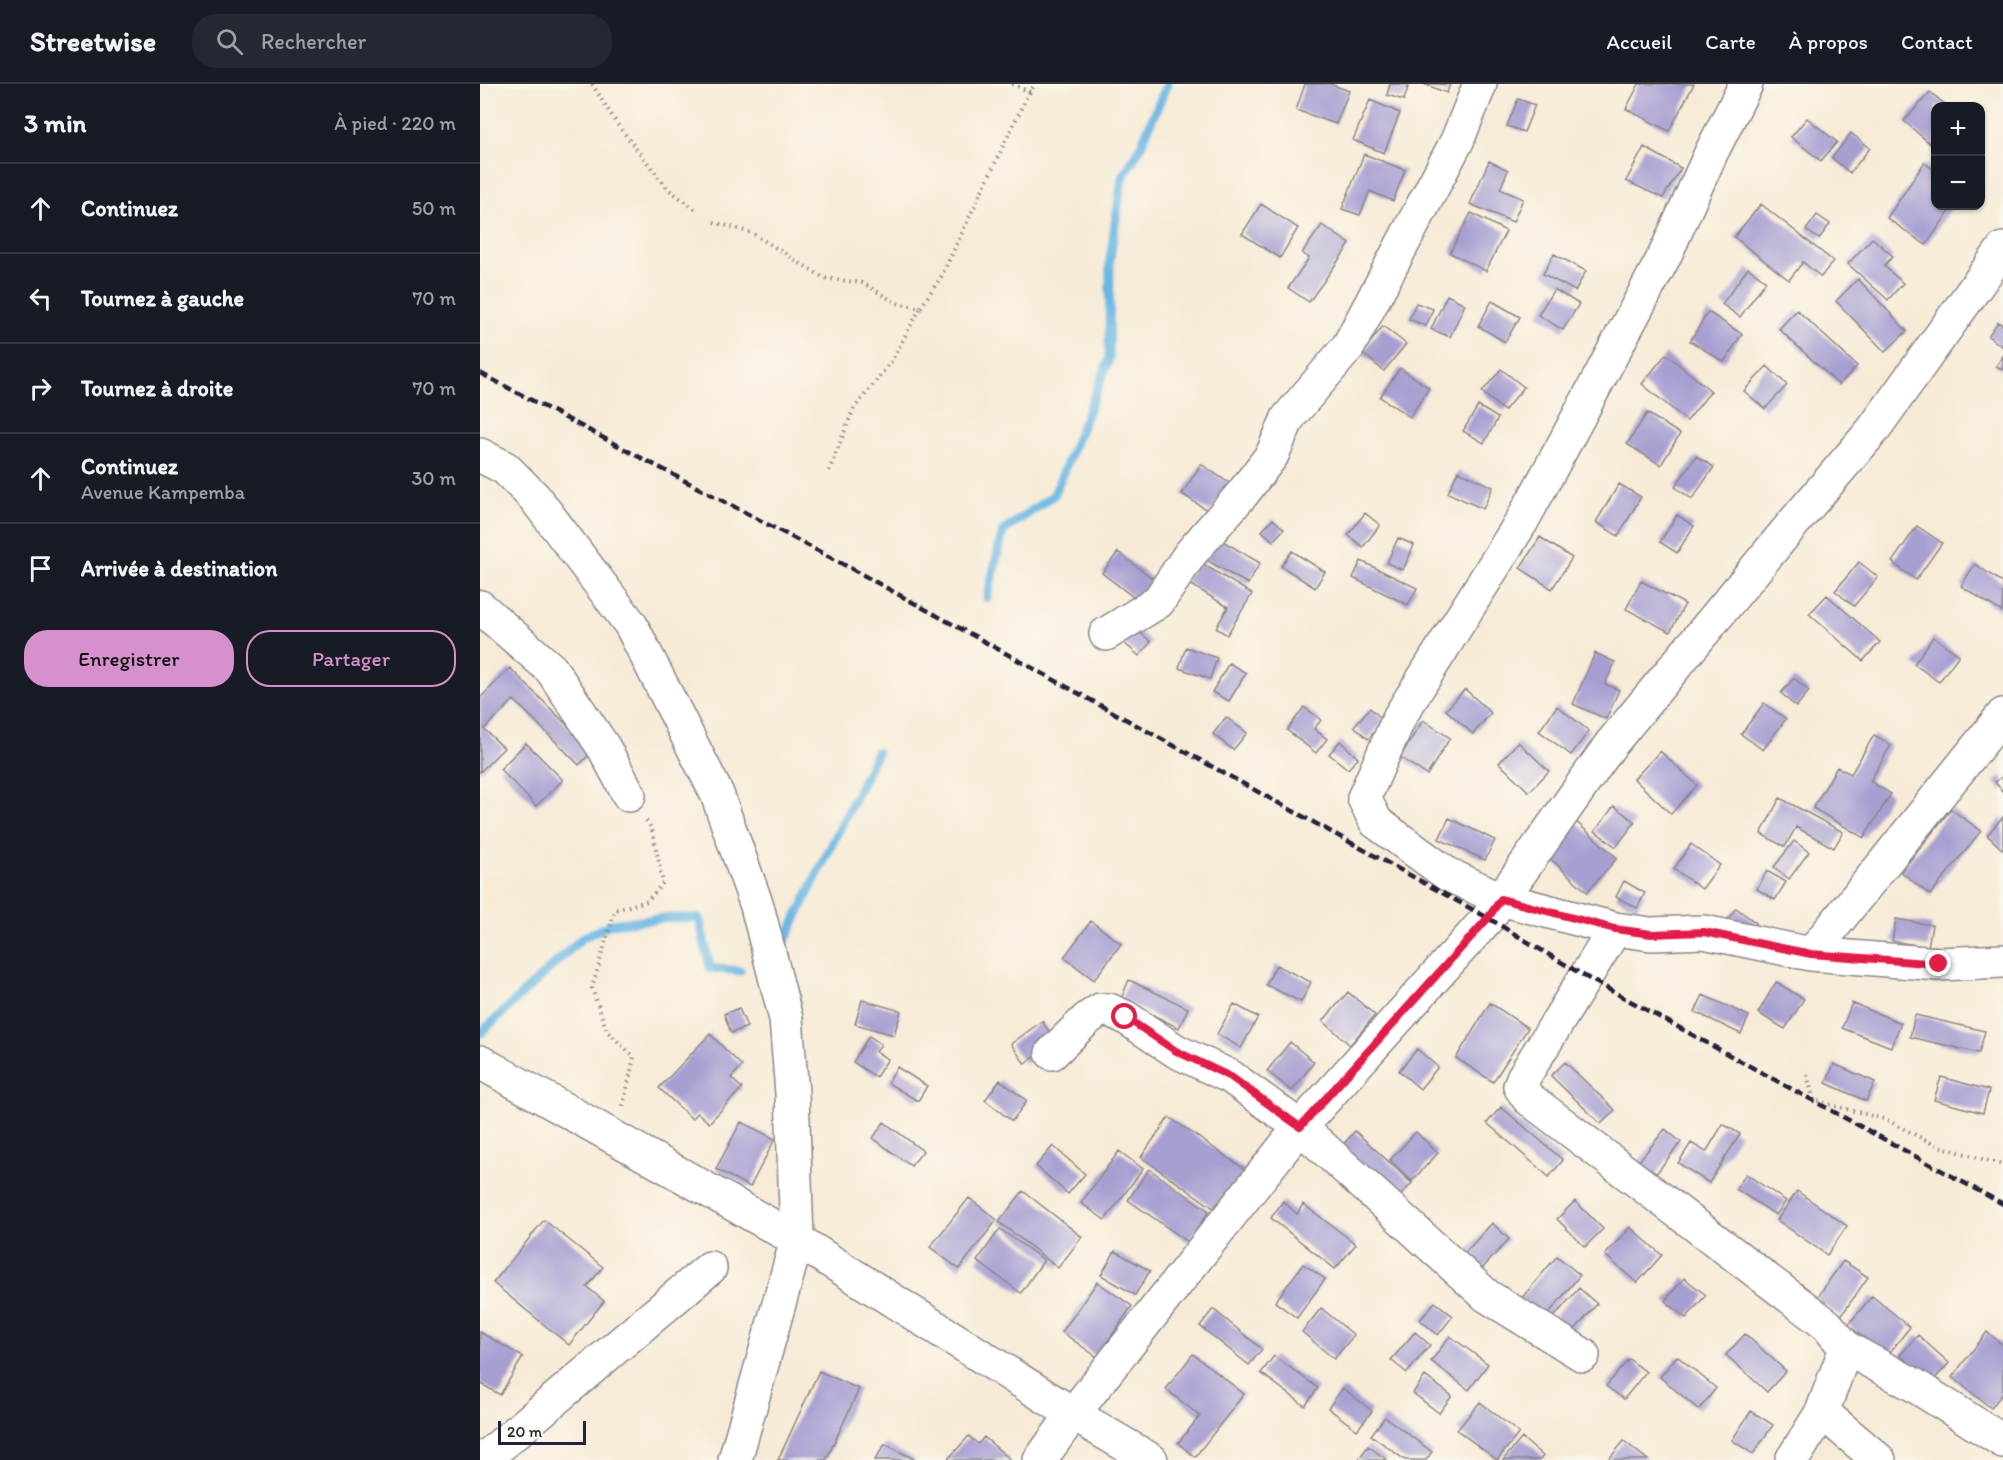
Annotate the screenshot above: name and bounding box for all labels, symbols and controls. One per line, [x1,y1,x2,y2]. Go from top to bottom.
search box [192,14,612,68]
text: Streetwise [30,24,156,58]
icon: search [213,25,246,58]
text: Rechercher [261,28,366,55]
text: Accueil [1607,29,1672,54]
text: Carte [1705,29,1756,54]
text: À propos [1789,29,1868,54]
text: Contact [1901,29,1973,54]
map controls [1931,102,1985,210]
button: + [1931,102,1985,156]
text: 3 min [24,107,86,139]
text: À pied · 220 m [334,111,456,135]
button: − [1931,156,1985,210]
icon: ahead [24,192,57,225]
text: Continuez [81,195,178,222]
text: 50 m [412,196,456,220]
icon: left [24,282,57,315]
text: Tournez à gauche [81,285,244,312]
text: 70 m [412,286,456,310]
icon: right [24,372,57,405]
text: Tournez à droite [81,375,233,402]
text: 70 m [412,376,456,400]
text: Continuez [81,453,178,480]
icon: ahead [24,462,57,495]
text: 30 m [411,466,456,490]
text: Avenue Kampemba [81,480,245,504]
icon: arrive [24,552,57,585]
text: Arrivée à destination [81,555,277,582]
button: Enregistrer [24,630,234,687]
button: Partager [246,630,456,687]
route end [1925,950,1951,976]
route start [1111,1003,1137,1029]
scale bar [498,1418,586,1446]
text: 20 m [507,1422,542,1441]

